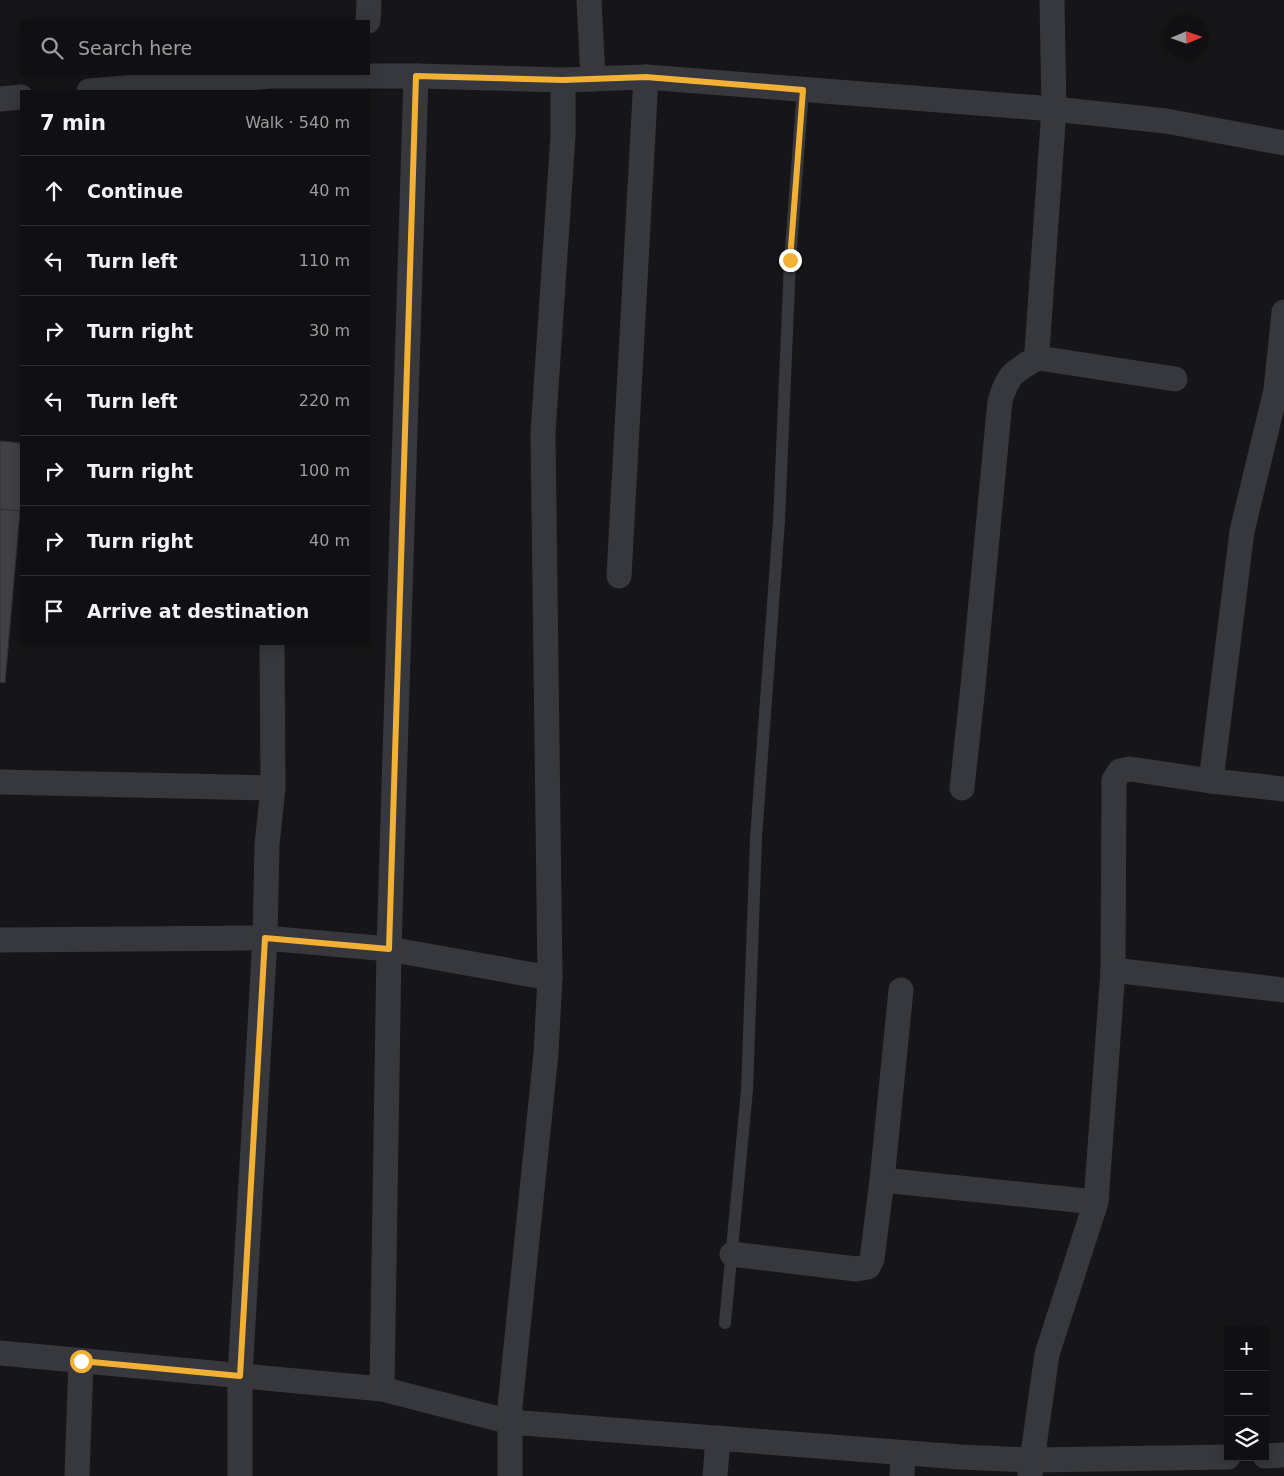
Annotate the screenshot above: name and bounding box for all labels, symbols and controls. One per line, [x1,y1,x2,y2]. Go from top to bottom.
north arrow [1164,15,1209,60]
search box [20,20,370,75]
icon: search [38,34,66,62]
text: Search here [78,37,192,59]
text: 7 min [40,111,106,135]
text: Walk · 540 m [245,113,350,132]
icon: ahead [40,177,68,205]
text: Continue [87,180,183,202]
text: 40 m [309,181,350,200]
icon: left [40,247,68,275]
route end [779,249,802,272]
text: Turn left [87,250,178,272]
text: 110 m [299,251,350,270]
icon: right [40,317,68,345]
text: Turn right [87,320,193,342]
text: 30 m [309,321,350,340]
icon: left [40,387,68,415]
text: Turn left [87,390,178,412]
text: 220 m [299,391,350,410]
icon: right [40,457,68,485]
text: Turn right [87,460,193,482]
text: 100 m [299,461,350,480]
icon: right [40,527,68,555]
text: Turn right [87,530,193,552]
text: 40 m [309,531,350,550]
icon: arrive [40,597,68,625]
text: Arrive at destination [87,600,309,622]
map controls [1224,1326,1269,1461]
button: + [1224,1326,1269,1371]
route start [70,1350,93,1373]
button: − [1224,1371,1269,1416]
button: layers [1224,1416,1269,1461]

